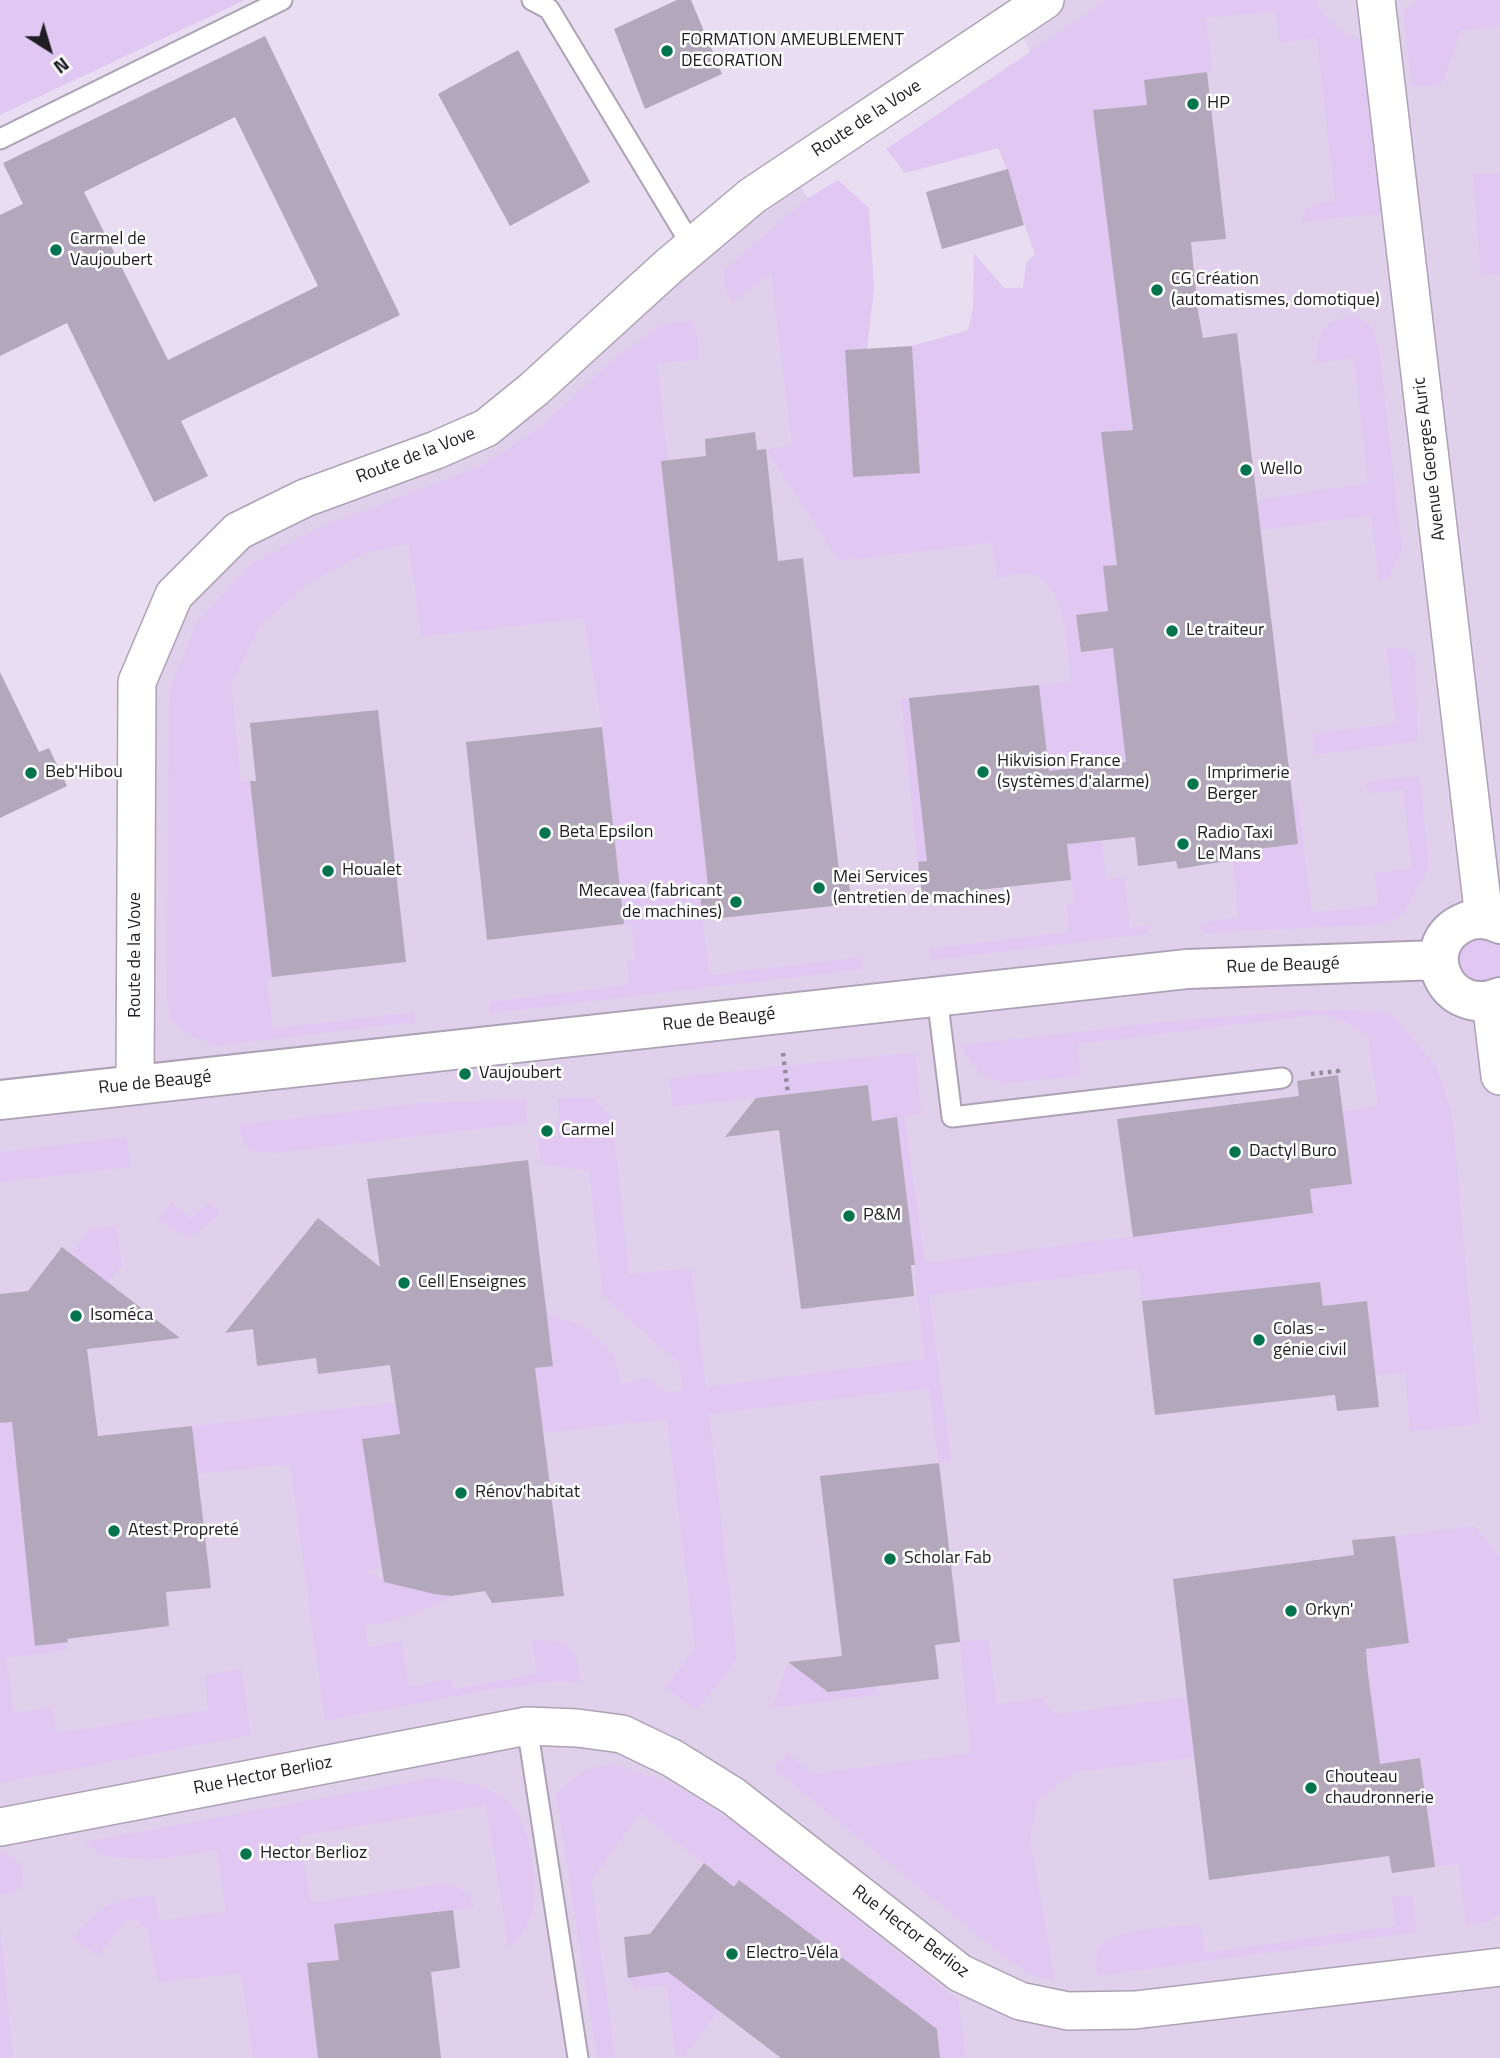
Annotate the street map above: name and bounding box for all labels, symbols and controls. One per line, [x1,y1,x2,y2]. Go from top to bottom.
north arrow [14,14,84,84]
place label: FORMATION AMEUBLEMENT DECORATION [681,30,904,72]
marker: FORMATION AMEUBLEMENT DECORATION [659,43,675,59]
text: N [48,51,76,82]
street label: Route de la Vove [808,76,926,162]
place label: HP [1207,93,1230,115]
marker: HP [1185,96,1201,112]
place label: Carmel de Vaujoubert [70,229,153,272]
marker: Carmel de Vaujoubert [48,242,64,258]
place label: CG Création (automatismes, domotique) [1171,269,1380,312]
marker: CG Création (automatismes, domotique) [1149,282,1165,298]
street label: Avenue Georges Auric [1409,376,1451,542]
street label: Route de la Vove [353,423,479,489]
place label: Wello [1260,459,1302,481]
marker: Wello [1238,462,1254,478]
place label: Le traiteur [1186,620,1264,642]
marker: Le traiteur [1164,623,1180,639]
place label: Hikvision France (systèmes d'alarme) [997,751,1149,794]
place label: Beb'Hibou [45,762,123,784]
place label: Imprimerie Berger [1207,763,1290,806]
marker: Hikvision France (systèmes d'alarme) [975,764,991,780]
marker: Beb'Hibou [23,765,39,781]
marker: Imprimerie Berger [1185,776,1201,792]
place label: Beta Epsilon [559,822,653,844]
place label: Radio Taxi Le Mans [1197,823,1273,866]
marker: Beta Epsilon [537,825,553,841]
marker: Radio Taxi Le Mans [1175,836,1191,852]
place label: Houalet [342,860,402,882]
marker: Houalet [320,863,336,879]
place label: Mei Services (entretien de machines) [833,867,1010,910]
marker: Mei Services (entretien de machines) [811,880,827,896]
place label: Mecavea (fabricant de machines) [578,881,722,924]
street label: Route de la Vove [125,892,147,1018]
marker: Mecavea (fabricant de machines) [728,894,744,910]
street label: Rue de Beaugé [1226,953,1340,979]
street label: Rue de Beaugé [662,1003,776,1037]
place label: Vaujoubert [479,1063,562,1085]
street label: Rue de Beaugé [98,1066,212,1100]
marker: Vaujoubert [457,1066,473,1082]
place label: Carmel [561,1120,614,1142]
marker: Carmel [539,1123,555,1139]
place label: Dactyl Buro [1249,1141,1337,1163]
marker: Dactyl Buro [1227,1144,1243,1160]
place label: P&M [863,1205,901,1227]
marker: P&M [841,1208,857,1224]
place label: Cell Enseignes [418,1272,526,1294]
marker: Cell Enseignes [396,1275,412,1291]
place label: Isoméca [90,1305,153,1327]
marker: Isoméca [68,1308,84,1324]
place label: Colas - génie civil [1273,1319,1347,1362]
marker: Colas - génie civil [1251,1332,1267,1348]
place label: Rénov'habitat [475,1482,580,1504]
marker: Rénov'habitat [453,1485,469,1501]
place label: Atest Propreté [128,1520,239,1542]
marker: Atest Propreté [106,1523,122,1539]
place label: Scholar Fab [904,1548,991,1570]
marker: Scholar Fab [882,1551,898,1567]
place label: Orkyn' [1305,1600,1354,1622]
marker: Orkyn' [1283,1603,1299,1619]
street label: Rue Hector Berlioz [192,1752,334,1800]
place label: Chouteau chaudronnerie [1325,1767,1434,1810]
marker: Chouteau chaudronnerie [1303,1780,1319,1796]
place label: Hector Berlioz [260,1843,367,1865]
marker: Hector Berlioz [238,1846,254,1862]
street label: Rue Hector Berlioz [847,1881,973,1983]
place label: Electro-Véla [746,1943,838,1965]
marker: Electro-Véla [724,1946,740,1962]

